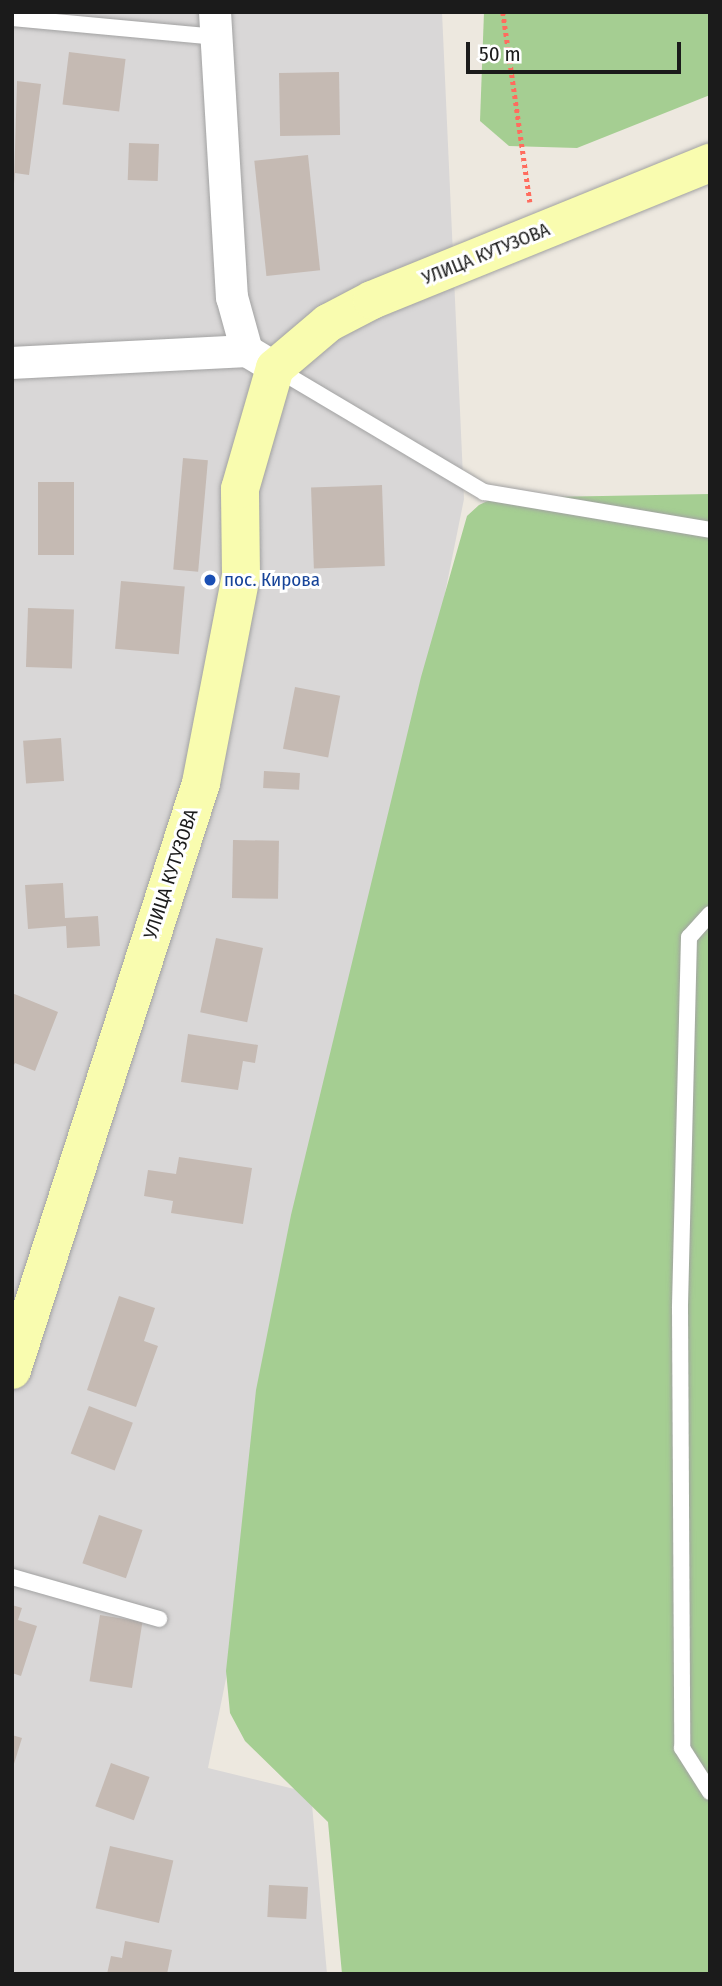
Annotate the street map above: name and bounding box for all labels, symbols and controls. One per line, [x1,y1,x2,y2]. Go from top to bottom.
scale bar [470,28,685,72]
text: 50 m [479,41,521,67]
street label: УЛИЦА КУТУЗОВА [419,218,553,290]
place label: пос. Кирова [224,569,320,591]
marker: пос. Кирова [202,572,218,588]
street label: УЛИЦА КУТУЗОВА [139,806,203,942]

